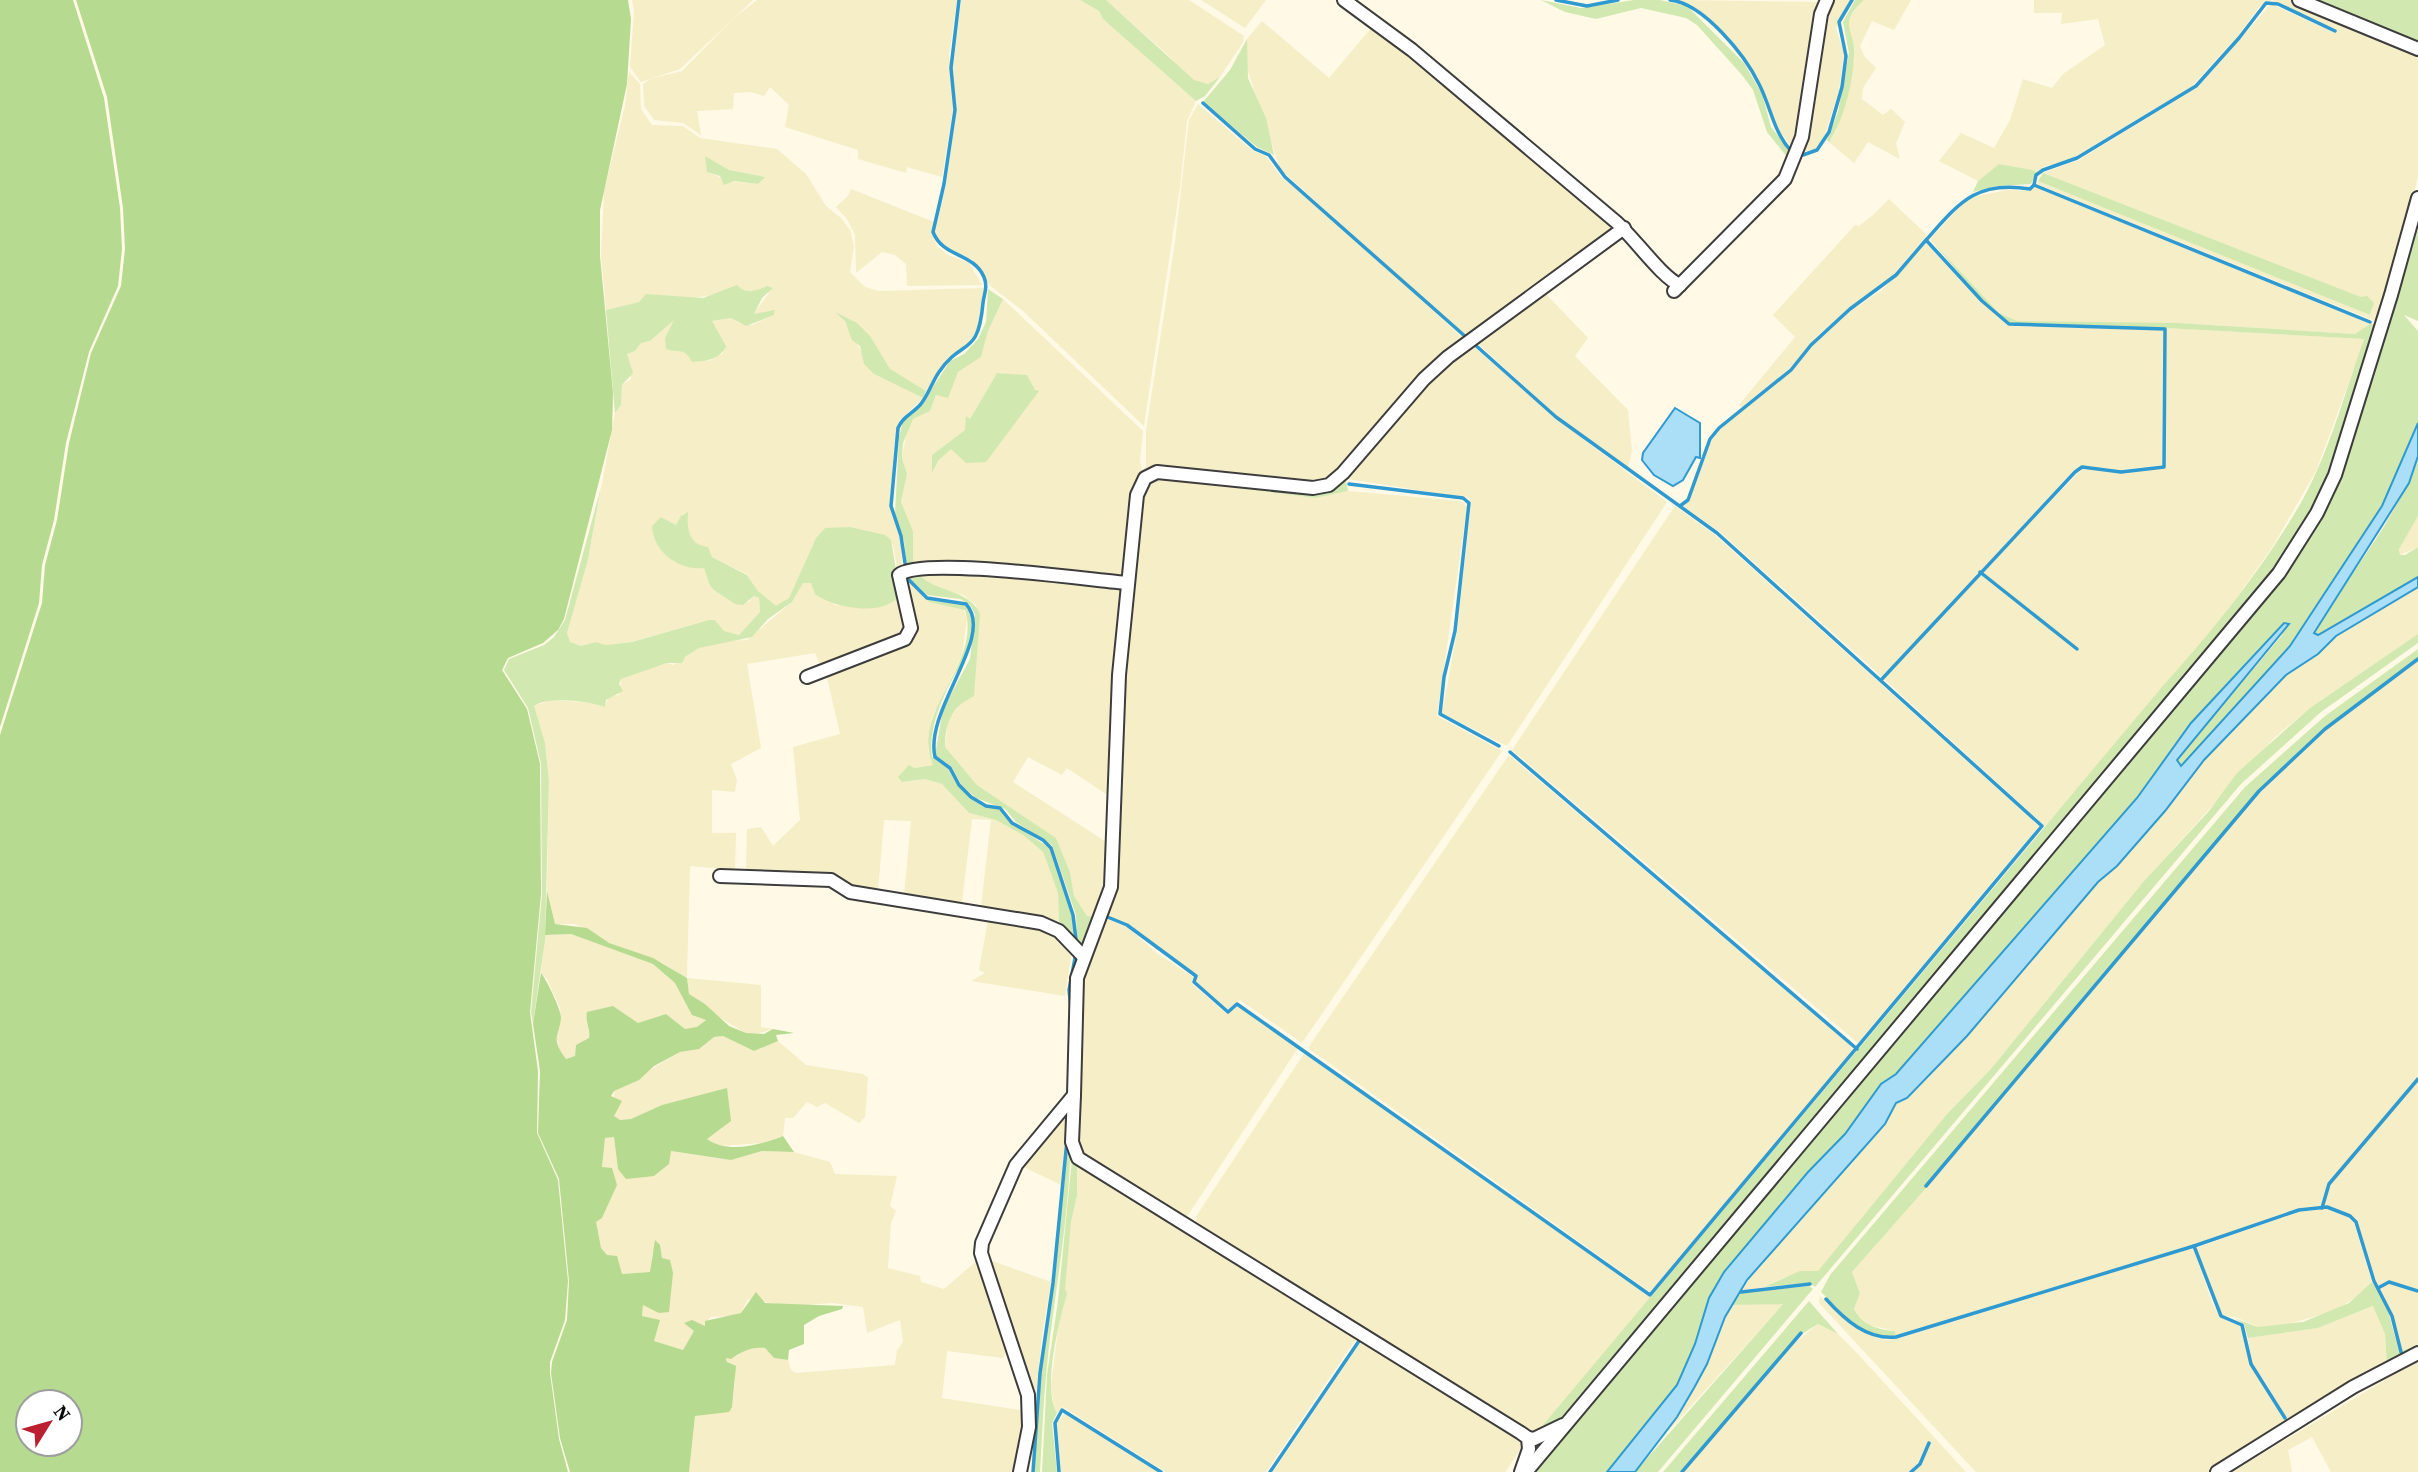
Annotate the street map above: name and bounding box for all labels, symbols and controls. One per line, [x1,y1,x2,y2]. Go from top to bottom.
north arrow [14,1388,84,1458]
text: N [48,1399,77,1426]

